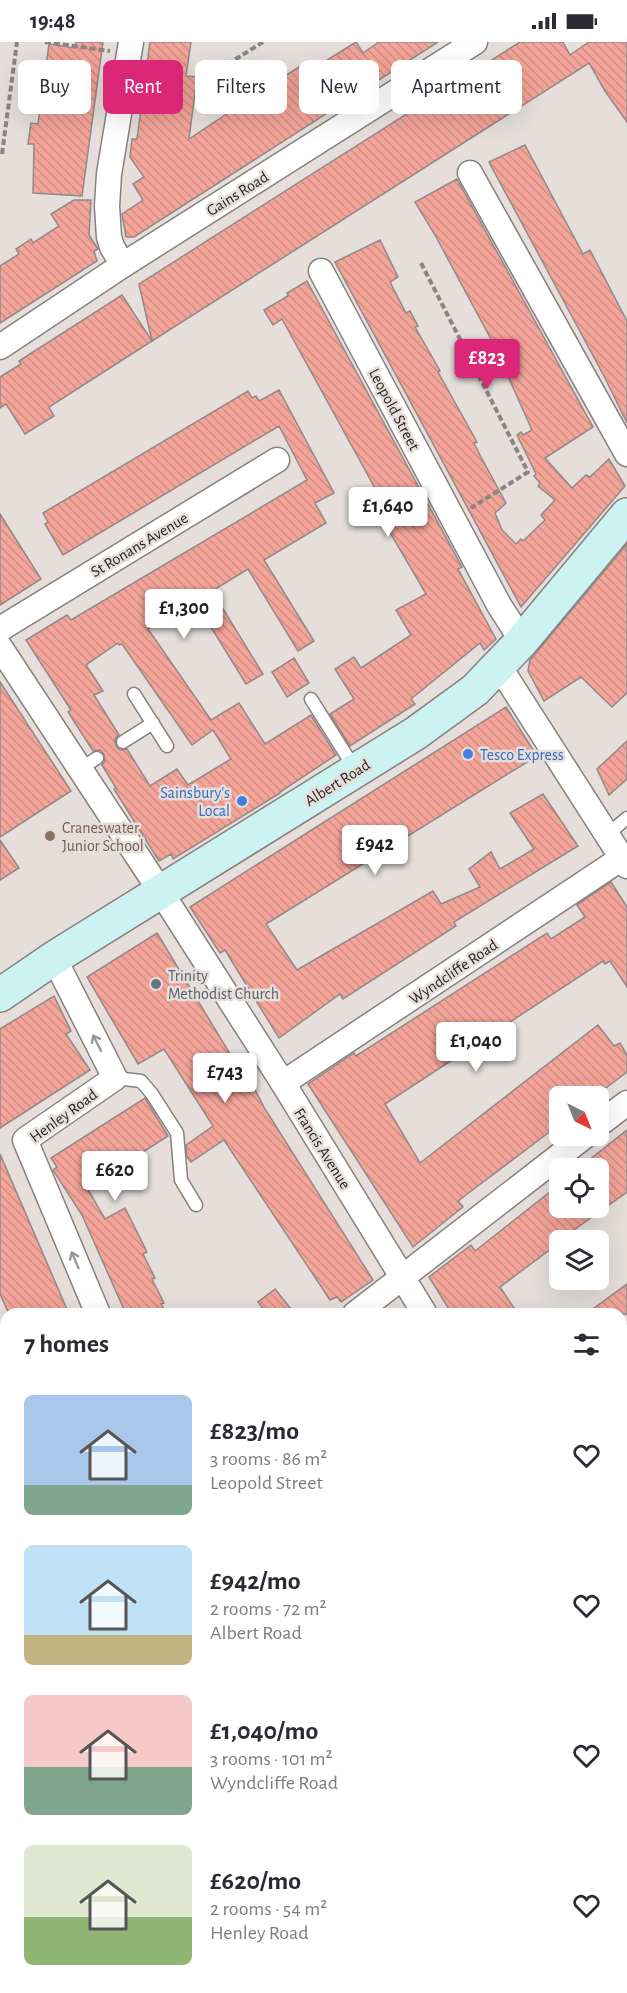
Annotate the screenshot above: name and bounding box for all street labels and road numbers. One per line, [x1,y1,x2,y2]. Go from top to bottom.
street label: Gains Road [204,169,271,219]
street label: Leopold Street [366,366,422,453]
street label: St Ronans Avenue [88,510,191,580]
street label: Albert Road [302,757,373,809]
street label: Wyndcliffe Road [407,937,501,1008]
street label: Henley Road [27,1086,101,1146]
street label: Francis Avenue [291,1105,353,1192]

